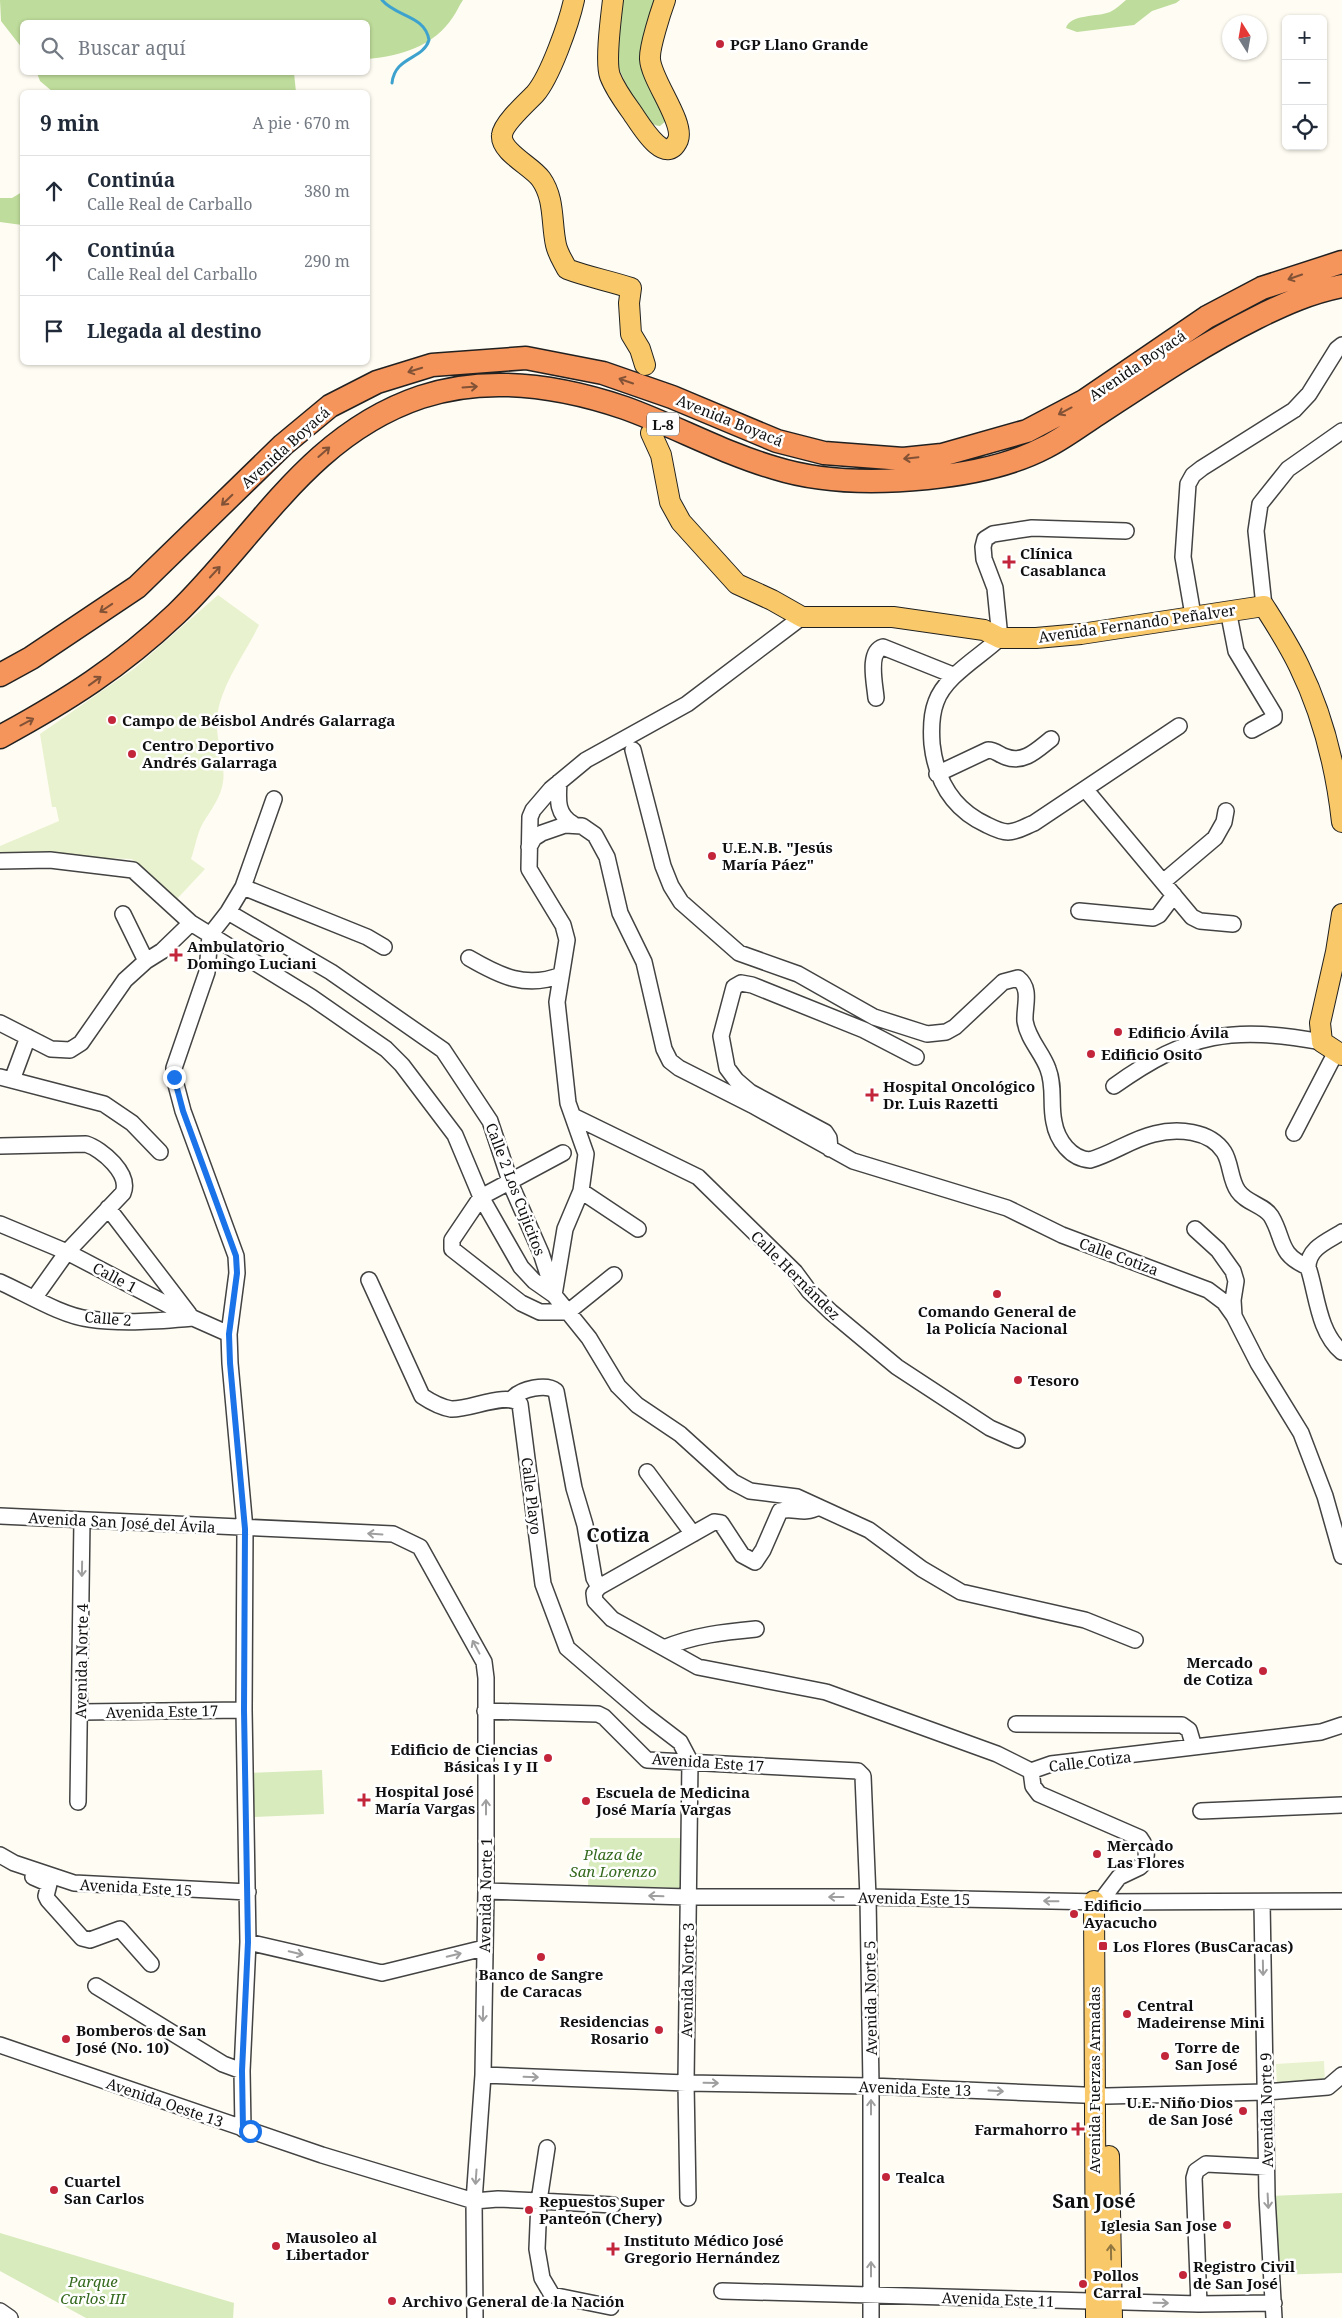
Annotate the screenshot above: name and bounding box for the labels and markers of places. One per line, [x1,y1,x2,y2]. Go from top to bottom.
place label: PGP Llano Grande [730,34,868,54]
marker: PGP Llano Grande [714,38,726,50]
place label: Clínica Casablanca [1020,543,1106,580]
marker: Clínica Casablanca [1002,555,1016,569]
place label: Campo de Béisbol Andrés Galarraga [122,710,395,730]
marker: Campo de Béisbol Andrés Galarraga [106,714,118,726]
place label: Centro Deportivo Andrés Galarraga [142,735,277,772]
marker: Centro Deportivo Andrés Galarraga [126,748,138,760]
place label: U.E.N.B. "Jesús María Páez" [722,837,833,874]
marker: U.E.N.B. "Jesús María Páez" [706,850,718,862]
place label: Ambulatorio Domingo Luciani [187,936,317,973]
marker: Ambulatorio Domingo Luciani [169,948,183,962]
place label: Edificio Ávila [1128,1022,1229,1042]
marker: Edificio Ávila [1112,1026,1124,1038]
place label: Edificio Osito [1101,1044,1202,1064]
marker: Edificio Osito [1085,1048,1097,1060]
place label: Hospital Oncológico Dr. Luis Razetti [883,1076,1035,1113]
marker: Hospital Oncológico Dr. Luis Razetti [865,1088,879,1102]
marker: Comando General de la Policía Nacional [991,1288,1003,1300]
place label: Comando General de la Policía Nacional [918,1301,1076,1338]
place label: Tesoro [1028,1370,1079,1390]
marker: Tesoro [1012,1374,1024,1386]
place label: Mercado de Cotiza [1183,1652,1253,1689]
marker: Mercado de Cotiza [1257,1665,1269,1677]
place label: Edificio de Ciencias Básicas I y II [391,1739,538,1776]
marker: Edificio de Ciencias Básicas I y II [542,1752,554,1764]
place label: Hospital José María Vargas [375,1781,475,1818]
place label: Escuela de Medicina José María Vargas [595,1782,750,1819]
marker: Hospital José María Vargas [357,1793,371,1807]
marker: Escuela de Medicina José María Vargas [580,1795,592,1807]
place label: Mercado Las Flores [1107,1835,1184,1872]
marker: Mercado Las Flores [1091,1848,1103,1860]
place label: Edificio Ayacucho [1084,1895,1157,1932]
marker: Edificio Ayacucho [1068,1908,1080,1920]
place label: Los Flores (BusCaracas) [1113,1936,1294,1956]
marker: Los Flores (BusCaracas) [1097,1940,1109,1952]
marker: Banco de Sangre de Caracas [535,1951,547,1963]
place label: Banco de Sangre de Caracas [479,1964,603,2001]
place label: Central Madeirense Mini [1137,1995,1266,2032]
marker: Central Madeirense Mini [1121,2008,1133,2020]
place label: Residencias Rosario [560,2011,649,2048]
place label: Bomberos de San José (No. 10) [75,2020,206,2057]
marker: Residencias Rosario [653,2024,665,2036]
marker: Bomberos de San José (No. 10) [60,2033,72,2045]
place label: Torre de San José [1175,2037,1240,2074]
marker: Torre de San José [1159,2050,1171,2062]
place label: U.E. Niño Dios de San José [1126,2092,1233,2129]
marker: U.E. Niño Dios de San José [1237,2105,1249,2117]
place label: Farmahorro [975,2119,1068,2139]
marker: Farmahorro [1072,2123,1084,2135]
place label: Tealca [896,2167,945,2187]
place label: Cuartel San Carlos [64,2171,144,2208]
marker: Tealca [880,2171,892,2183]
marker: Cuartel San Carlos [48,2184,60,2196]
place label: Repuestos Super Panteón (Chery) [539,2191,665,2228]
marker: Repuestos Super Panteón (Chery) [523,2204,535,2216]
place label: Iglesia San Jose [1101,2215,1217,2235]
marker: Iglesia San Jose [1221,2219,1233,2231]
place label: Mausoleo al Libertador [286,2227,378,2264]
place label: Instituto Médico José Gregorio Hernández [624,2230,784,2267]
marker: Mausoleo al Libertador [270,2240,282,2252]
marker: Instituto Médico José Gregorio Hernández [606,2242,620,2256]
place label: Registro Civil de San José [1193,2256,1296,2293]
place label: Pollos Carral [1093,2265,1142,2302]
marker: Registro Civil de San José [1177,2269,1189,2281]
marker: Pollos Carral [1077,2278,1089,2290]
place label: Archivo General de la Nación [402,2291,625,2311]
marker: Archivo General de la Nación [386,2295,398,2307]

